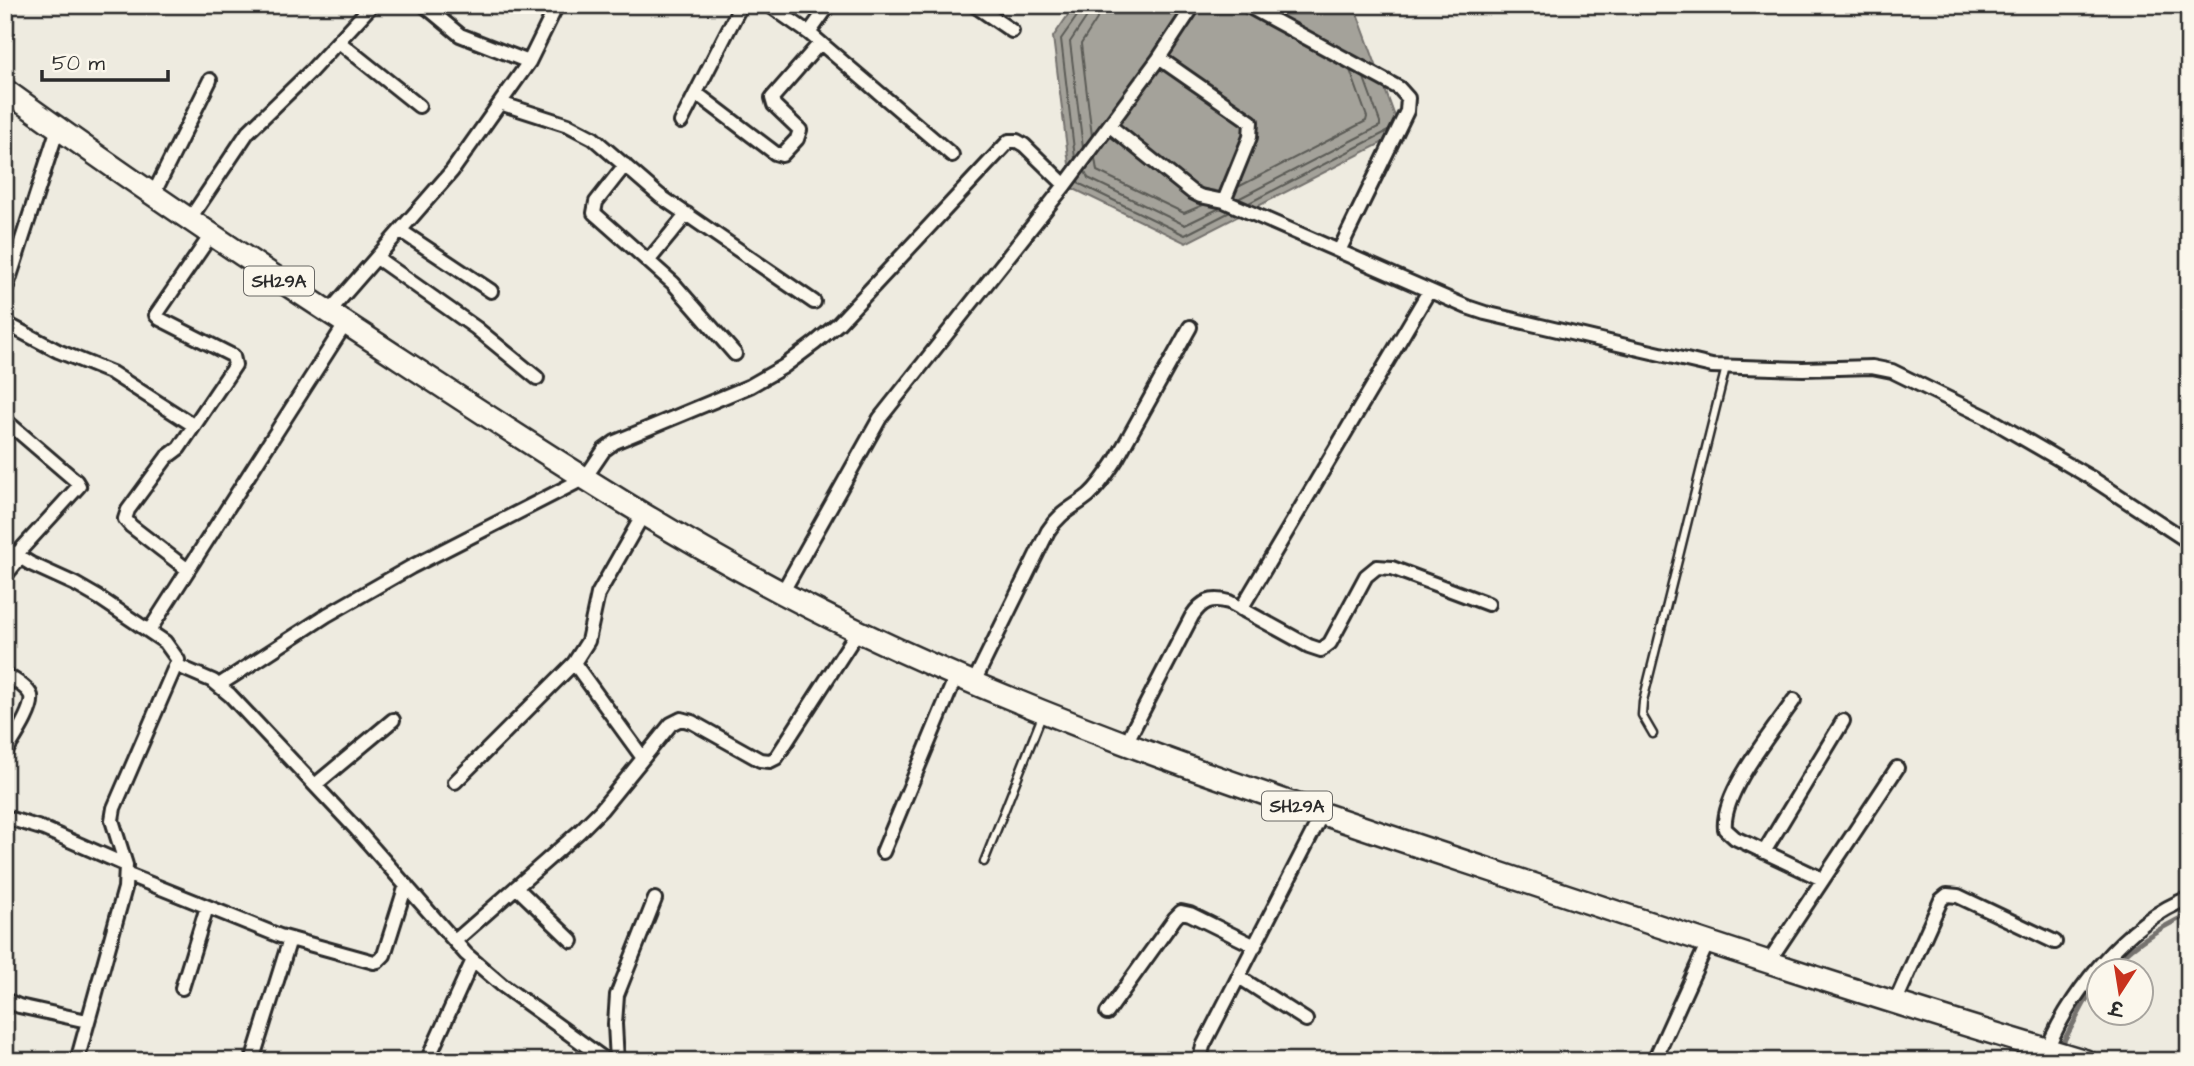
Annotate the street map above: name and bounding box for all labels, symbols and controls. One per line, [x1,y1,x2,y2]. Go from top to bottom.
scale bar [42,38,168,82]
text: 50 m [52,49,106,78]
road number: SH29A [244,267,314,296]
road number: SH29A [1262,792,1332,820]
north arrow [2086,958,2156,1028]
text: उ [2105,992,2128,1022]

